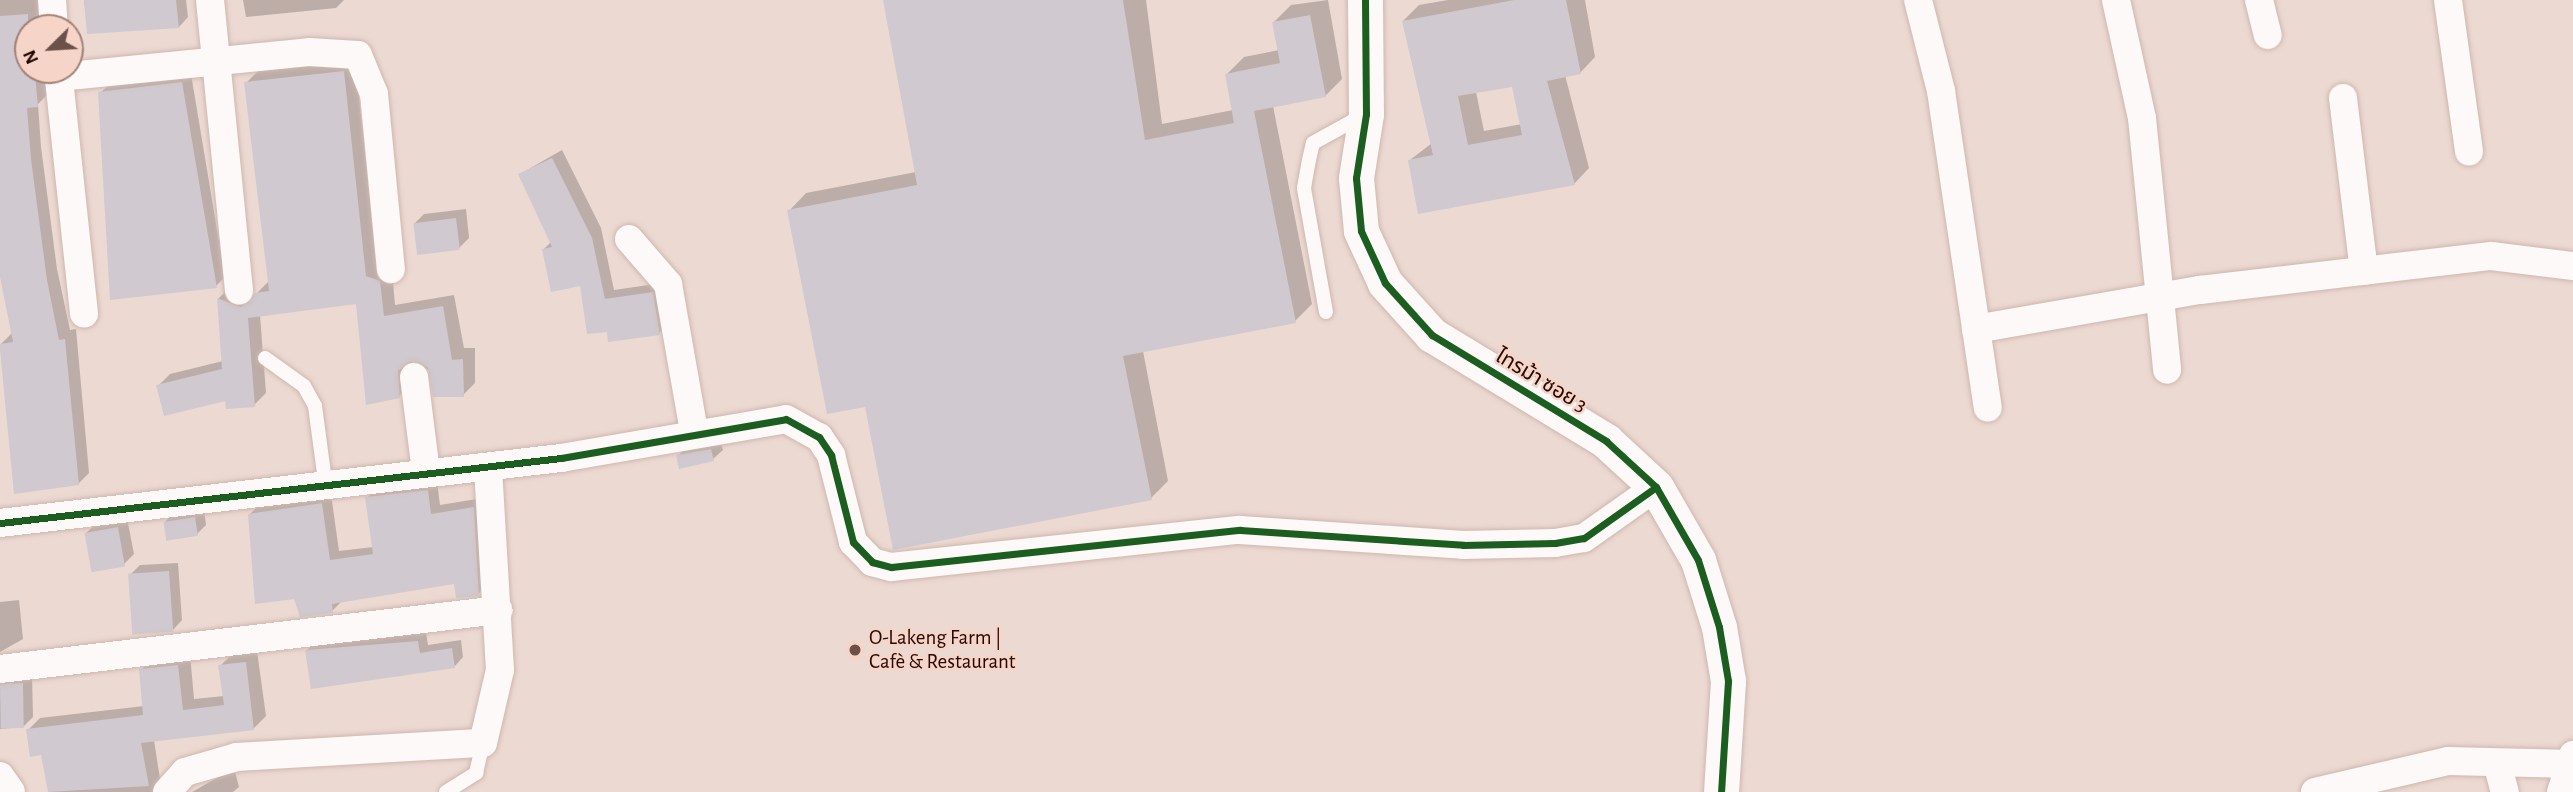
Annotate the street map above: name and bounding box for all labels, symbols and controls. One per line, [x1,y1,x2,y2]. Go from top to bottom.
north arrow [14,14,84,84]
text: N [20,47,43,67]
street label: ไทรม้า ซอย 3 [1491,344,1591,418]
place label: O-Lakeng Farm | Cafè & Restaurant [869,625,1015,675]
marker: O-Lakeng Farm | Cafè & Restaurant [847,642,863,658]

